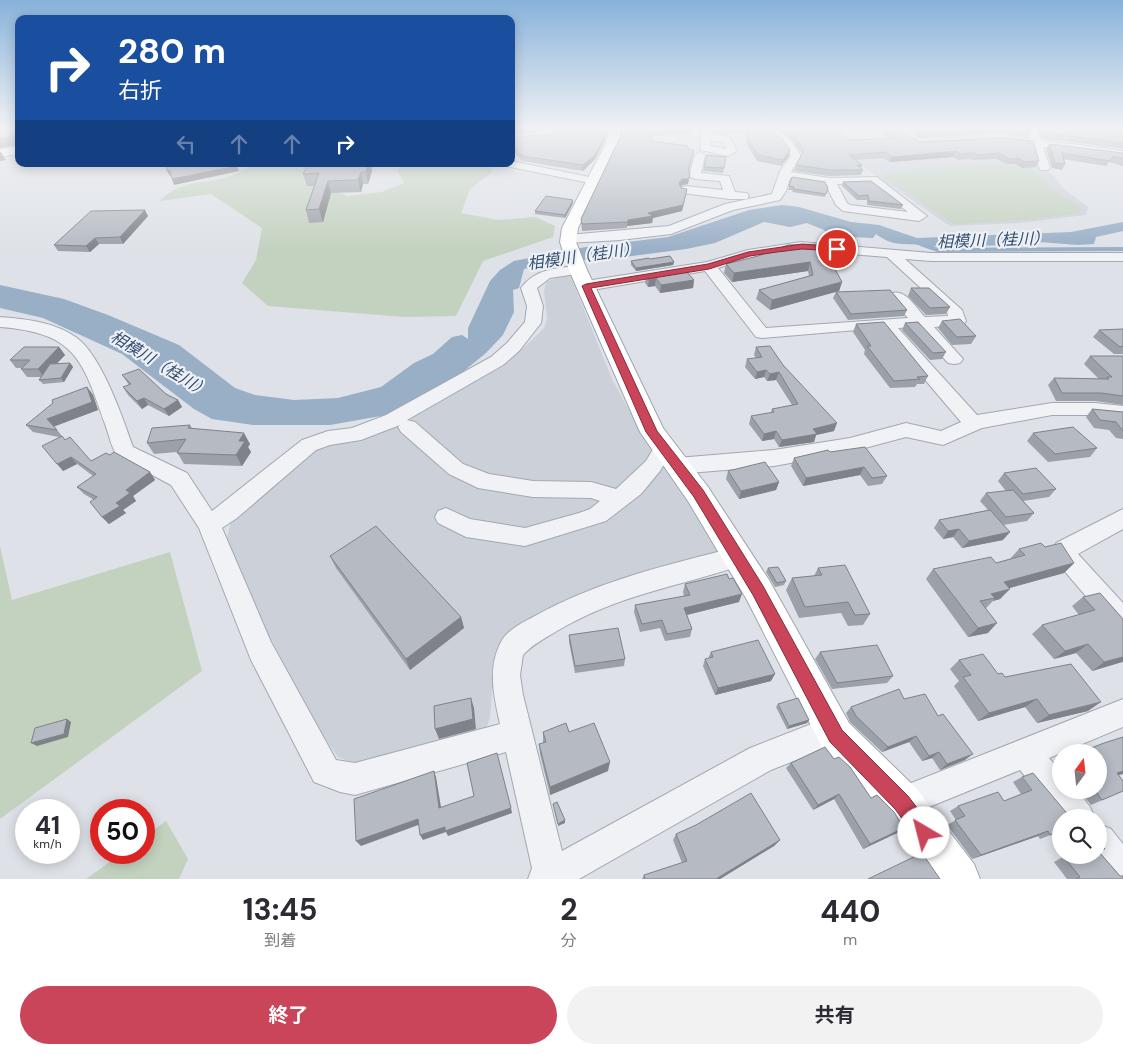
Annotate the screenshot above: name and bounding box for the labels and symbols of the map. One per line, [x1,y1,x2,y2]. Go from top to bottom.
pin [816,228,858,270]
water label: 相模川（桂川） [937,228,1049,252]
water label: 相模川（桂川） [526,238,640,274]
water label: 相模川（桂川） [107,326,213,402]
north arrow [1052,744,1108,799]
speed limit sign: 50 [90,799,155,864]
position arrow [897,806,949,858]

